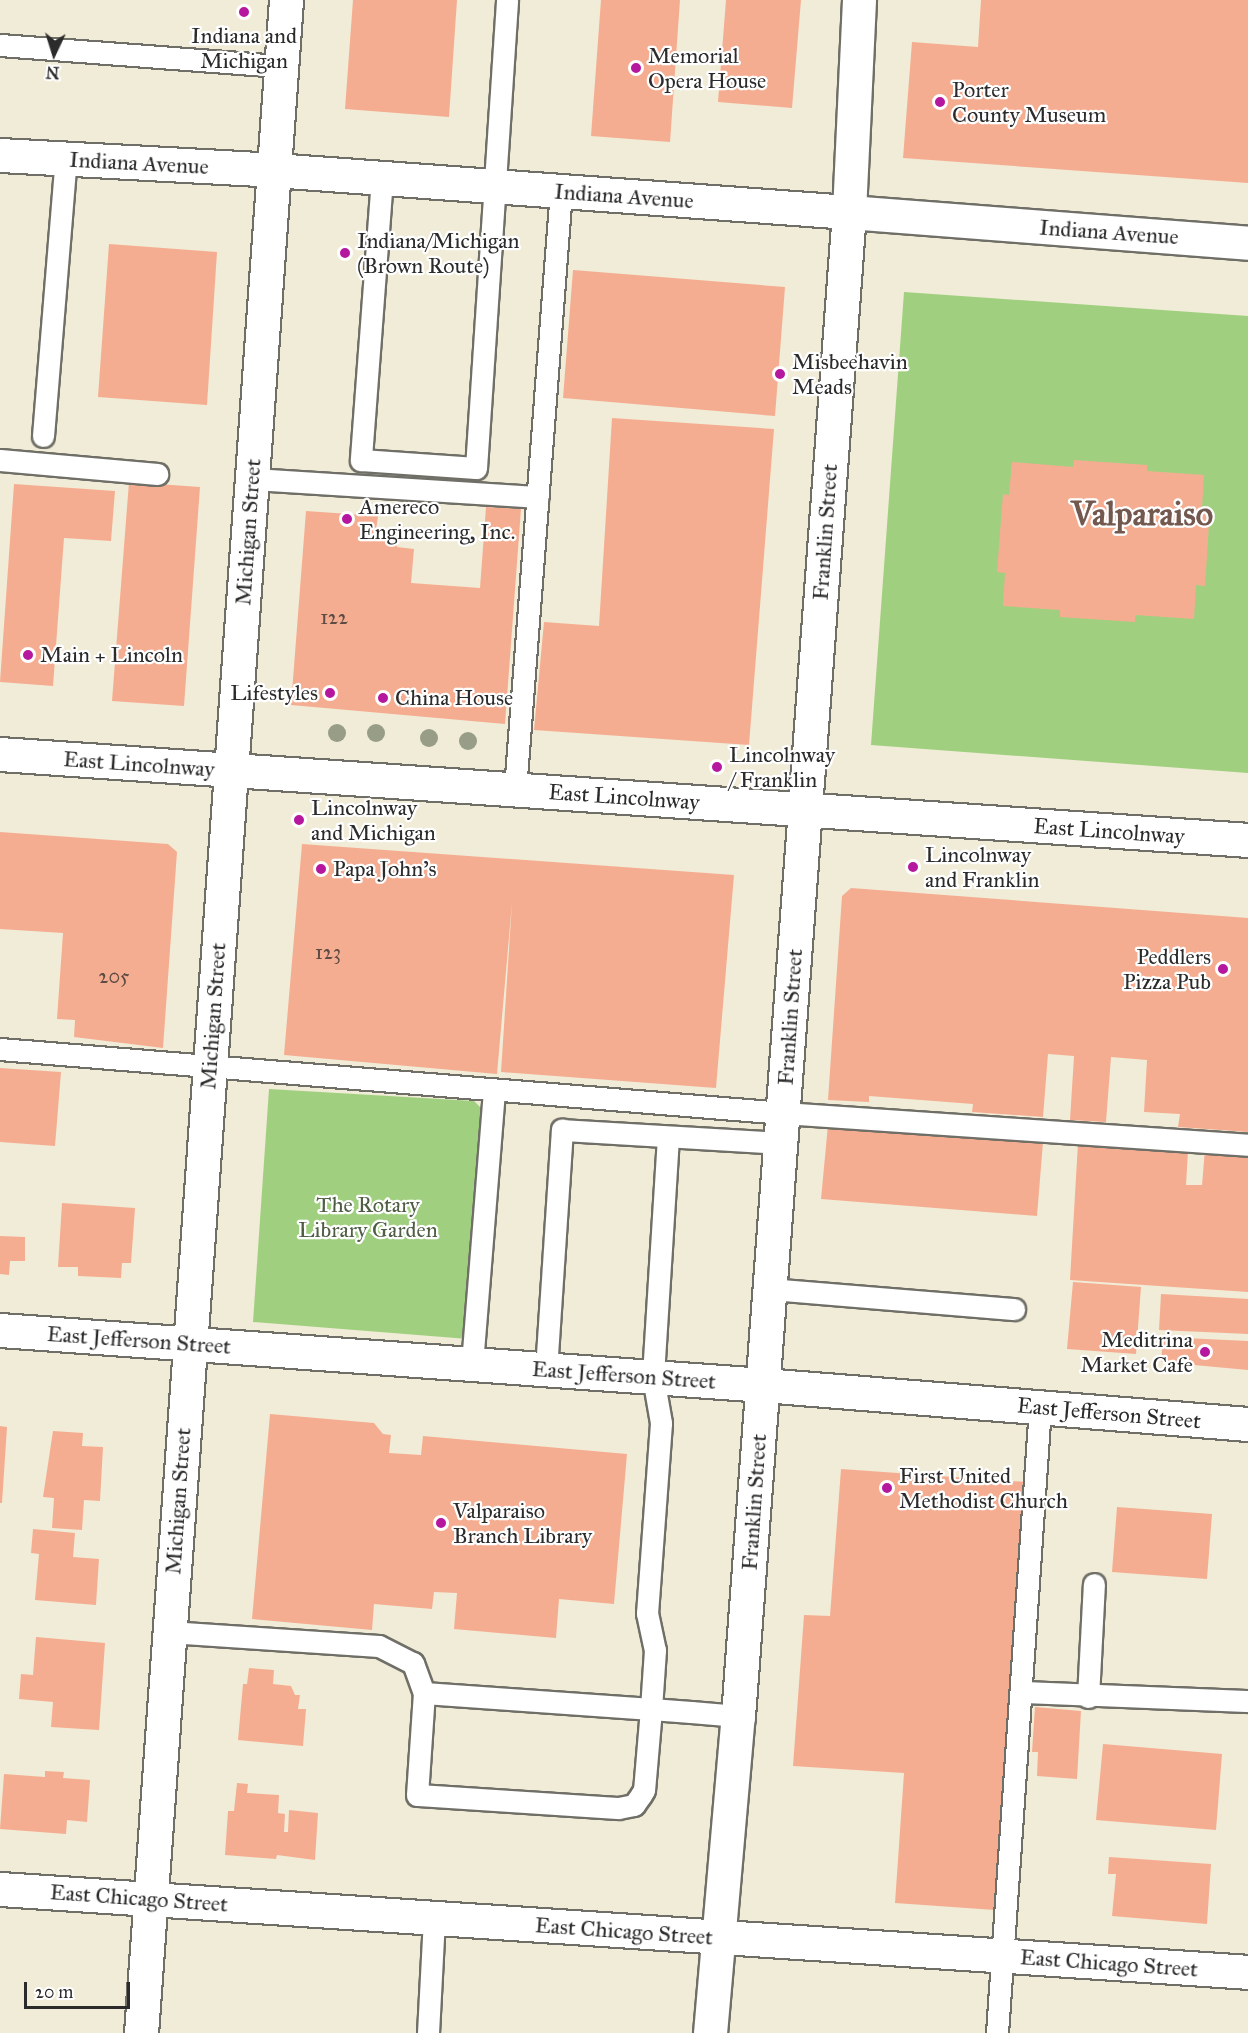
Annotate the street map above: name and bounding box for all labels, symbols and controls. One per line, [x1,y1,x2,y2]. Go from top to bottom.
marker: Indiana and Michigan [237,5,251,19]
place label: Indiana and Michigan [191,22,297,74]
north arrow [24,24,84,84]
place label: Memorial Opera House [648,42,766,94]
marker: Memorial Opera House [629,61,643,75]
text: N [45,63,60,82]
place label: Porter County Museum [952,76,1106,128]
marker: Porter County Museum [933,95,947,109]
street label: Indiana Avenue [69,146,209,180]
street label: Indiana Avenue [553,178,695,214]
street label: Indiana Avenue [1038,214,1180,250]
place label: Indiana/Michigan (Brown Route) [357,227,519,278]
marker: Indiana/Michigan (Brown Route) [338,246,352,260]
place label: Misbeehavin Meads [792,348,908,400]
marker: Misbeehavin Meads [773,367,787,381]
street label: Michigan Street [230,458,266,606]
street label: Franklin Street [807,463,843,601]
place label: Amereco Engineering, Inc. [359,493,515,544]
district label: Valparaiso [1071,494,1213,534]
marker: Amereco Engineering, Inc. [340,512,354,526]
house number: 122 [320,605,348,629]
place label: Main + Lincoln [40,642,183,668]
marker: Main + Lincoln [21,648,35,662]
place label: Lifestyles [230,680,318,706]
place label: China House [395,685,513,711]
marker: Lifestyles [323,686,337,700]
marker: China House [376,691,390,705]
place label: Lincolnway / Franklin [729,741,835,792]
street label: East Lincolnway [62,746,216,782]
marker: Lincolnway / Franklin [710,760,724,774]
street label: East Lincolnway [547,779,701,815]
place label: Lincolnway and Michigan [311,794,436,846]
marker: Lincolnway and Michigan [292,813,306,827]
street label: East Lincolnway [1032,813,1186,849]
place label: Lincolnway and Franklin [925,841,1039,892]
place label: Papa John's [333,856,437,882]
marker: Lincolnway and Franklin [906,860,920,874]
marker: Papa John's [314,862,328,876]
house number: 123 [315,940,341,964]
street label: Michigan Street [195,942,231,1090]
place label: Peddlers Pizza Pub [1123,943,1211,994]
street label: Franklin Street [772,948,808,1086]
marker: Peddlers Pizza Pub [1216,962,1230,976]
house number: 205 [99,964,129,988]
park label: The Rotary Library Garden [298,1191,438,1242]
street label: East Jefferson Street [46,1320,232,1360]
place label: Meditrina Market Cafe [1081,1326,1193,1378]
marker: Meditrina Market Cafe [1198,1345,1212,1359]
street label: East Jefferson Street [531,1355,717,1395]
street label: East Jefferson Street [1016,1392,1202,1434]
street label: Michigan Street [160,1427,196,1575]
street label: Franklin Street [736,1433,772,1571]
place label: First United Methodist Church [899,1462,1068,1514]
marker: First United Methodist Church [880,1481,894,1495]
place label: Valparaiso Branch Library [453,1497,592,1548]
marker: Valparaiso Branch Library [434,1516,448,1530]
street label: East Chicago Street [49,1879,229,1917]
street label: East Chicago Street [534,1912,714,1950]
street label: East Chicago Street [1019,1944,1199,1982]
scale bar [27,1970,134,2008]
text: 20 m [35,1981,73,2003]

